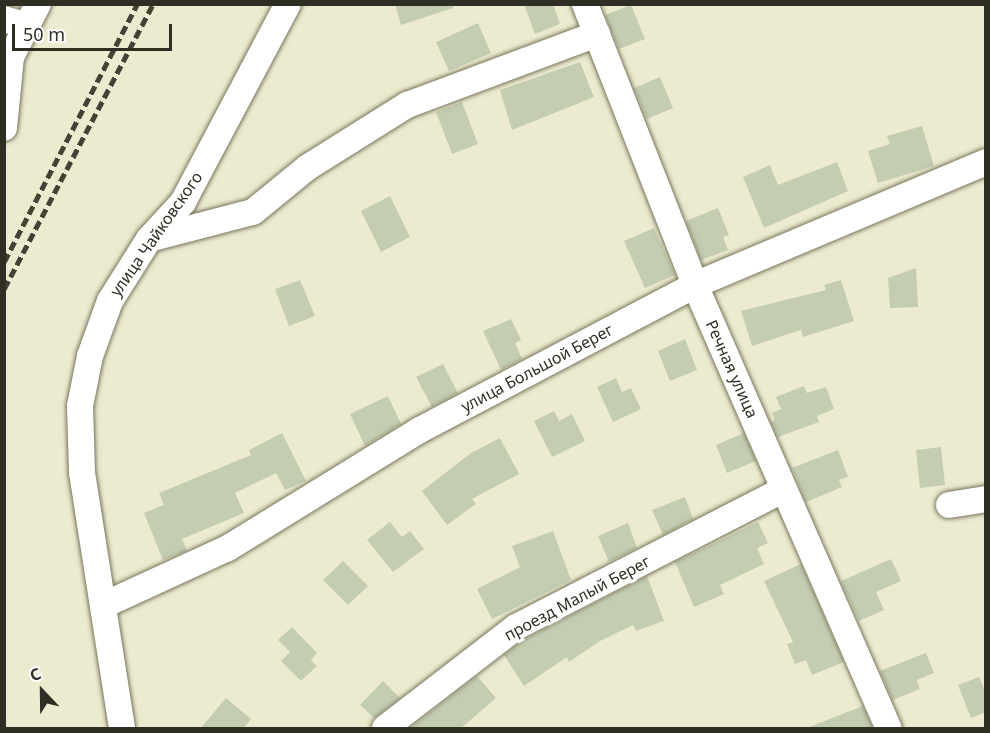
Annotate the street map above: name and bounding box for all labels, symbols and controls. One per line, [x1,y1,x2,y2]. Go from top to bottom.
scale bar [15,12,176,50]
text: 50 m [23,22,65,46]
street label: улица Чайковского [106,168,206,300]
street label: Речная улица [702,317,762,421]
street label: улица Большой Берег [458,320,616,416]
street label: проезд Малый Берег [501,551,653,645]
north arrow [12,661,72,721]
text: С [26,662,44,686]

